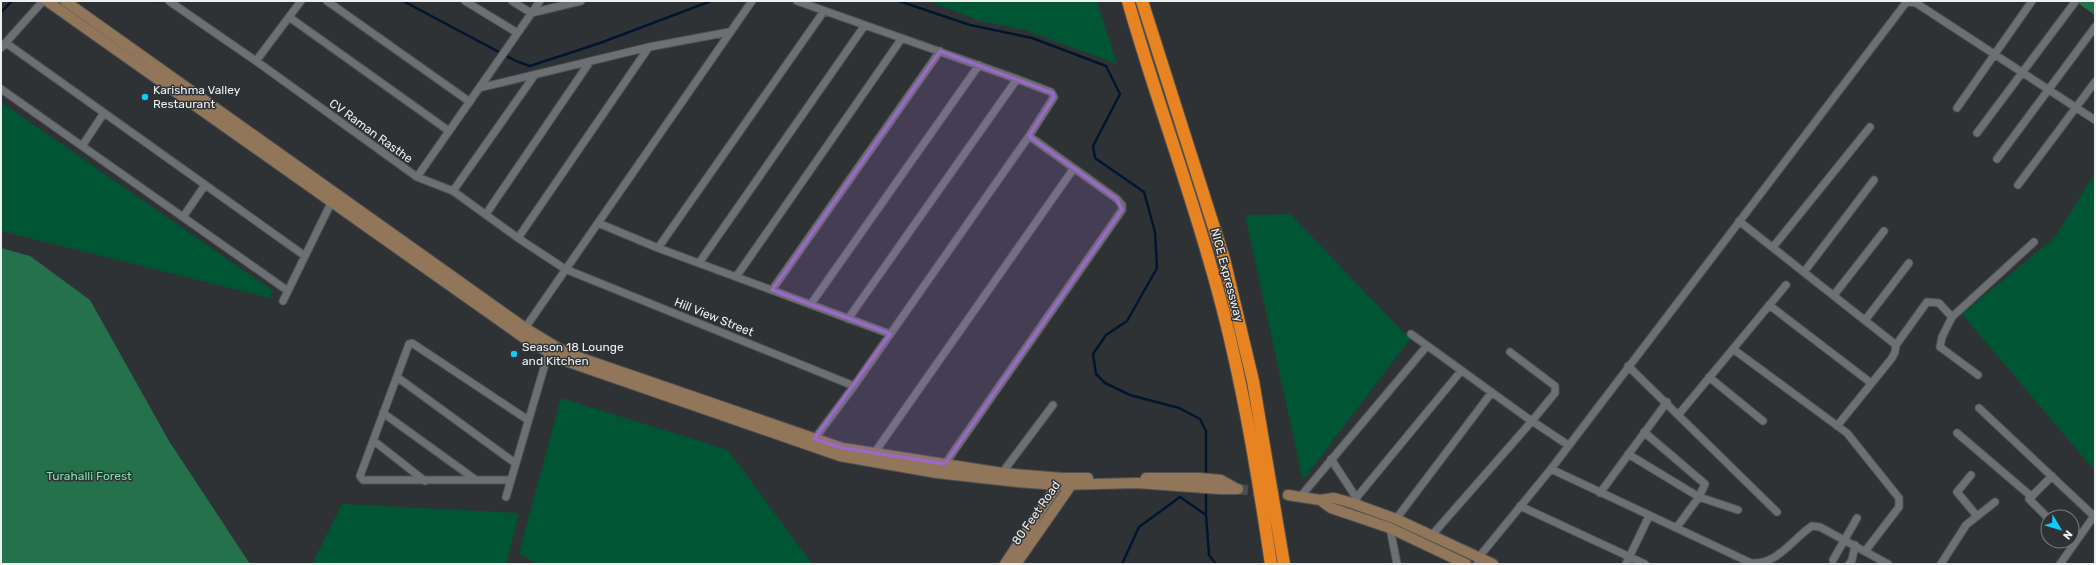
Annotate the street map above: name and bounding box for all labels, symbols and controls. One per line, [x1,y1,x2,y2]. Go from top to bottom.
place label: Karishma Valley Restaurant [153,83,241,111]
marker: Karishma Valley Restaurant [140,92,150,102]
street label: CV Raman Rasthe [327,96,416,166]
street label: NICE Expressway [1208,227,1246,324]
street label: Hill View Street [672,295,756,339]
place label: Season 18 Lounge and Kitchen [522,340,624,368]
marker: Season 18 Lounge and Kitchen [509,349,519,359]
park label: Turahalli Forest [46,469,132,483]
street label: 80 Feet Road [1009,478,1063,548]
north arrow [2040,509,2080,549]
text: N [2060,528,2075,542]

